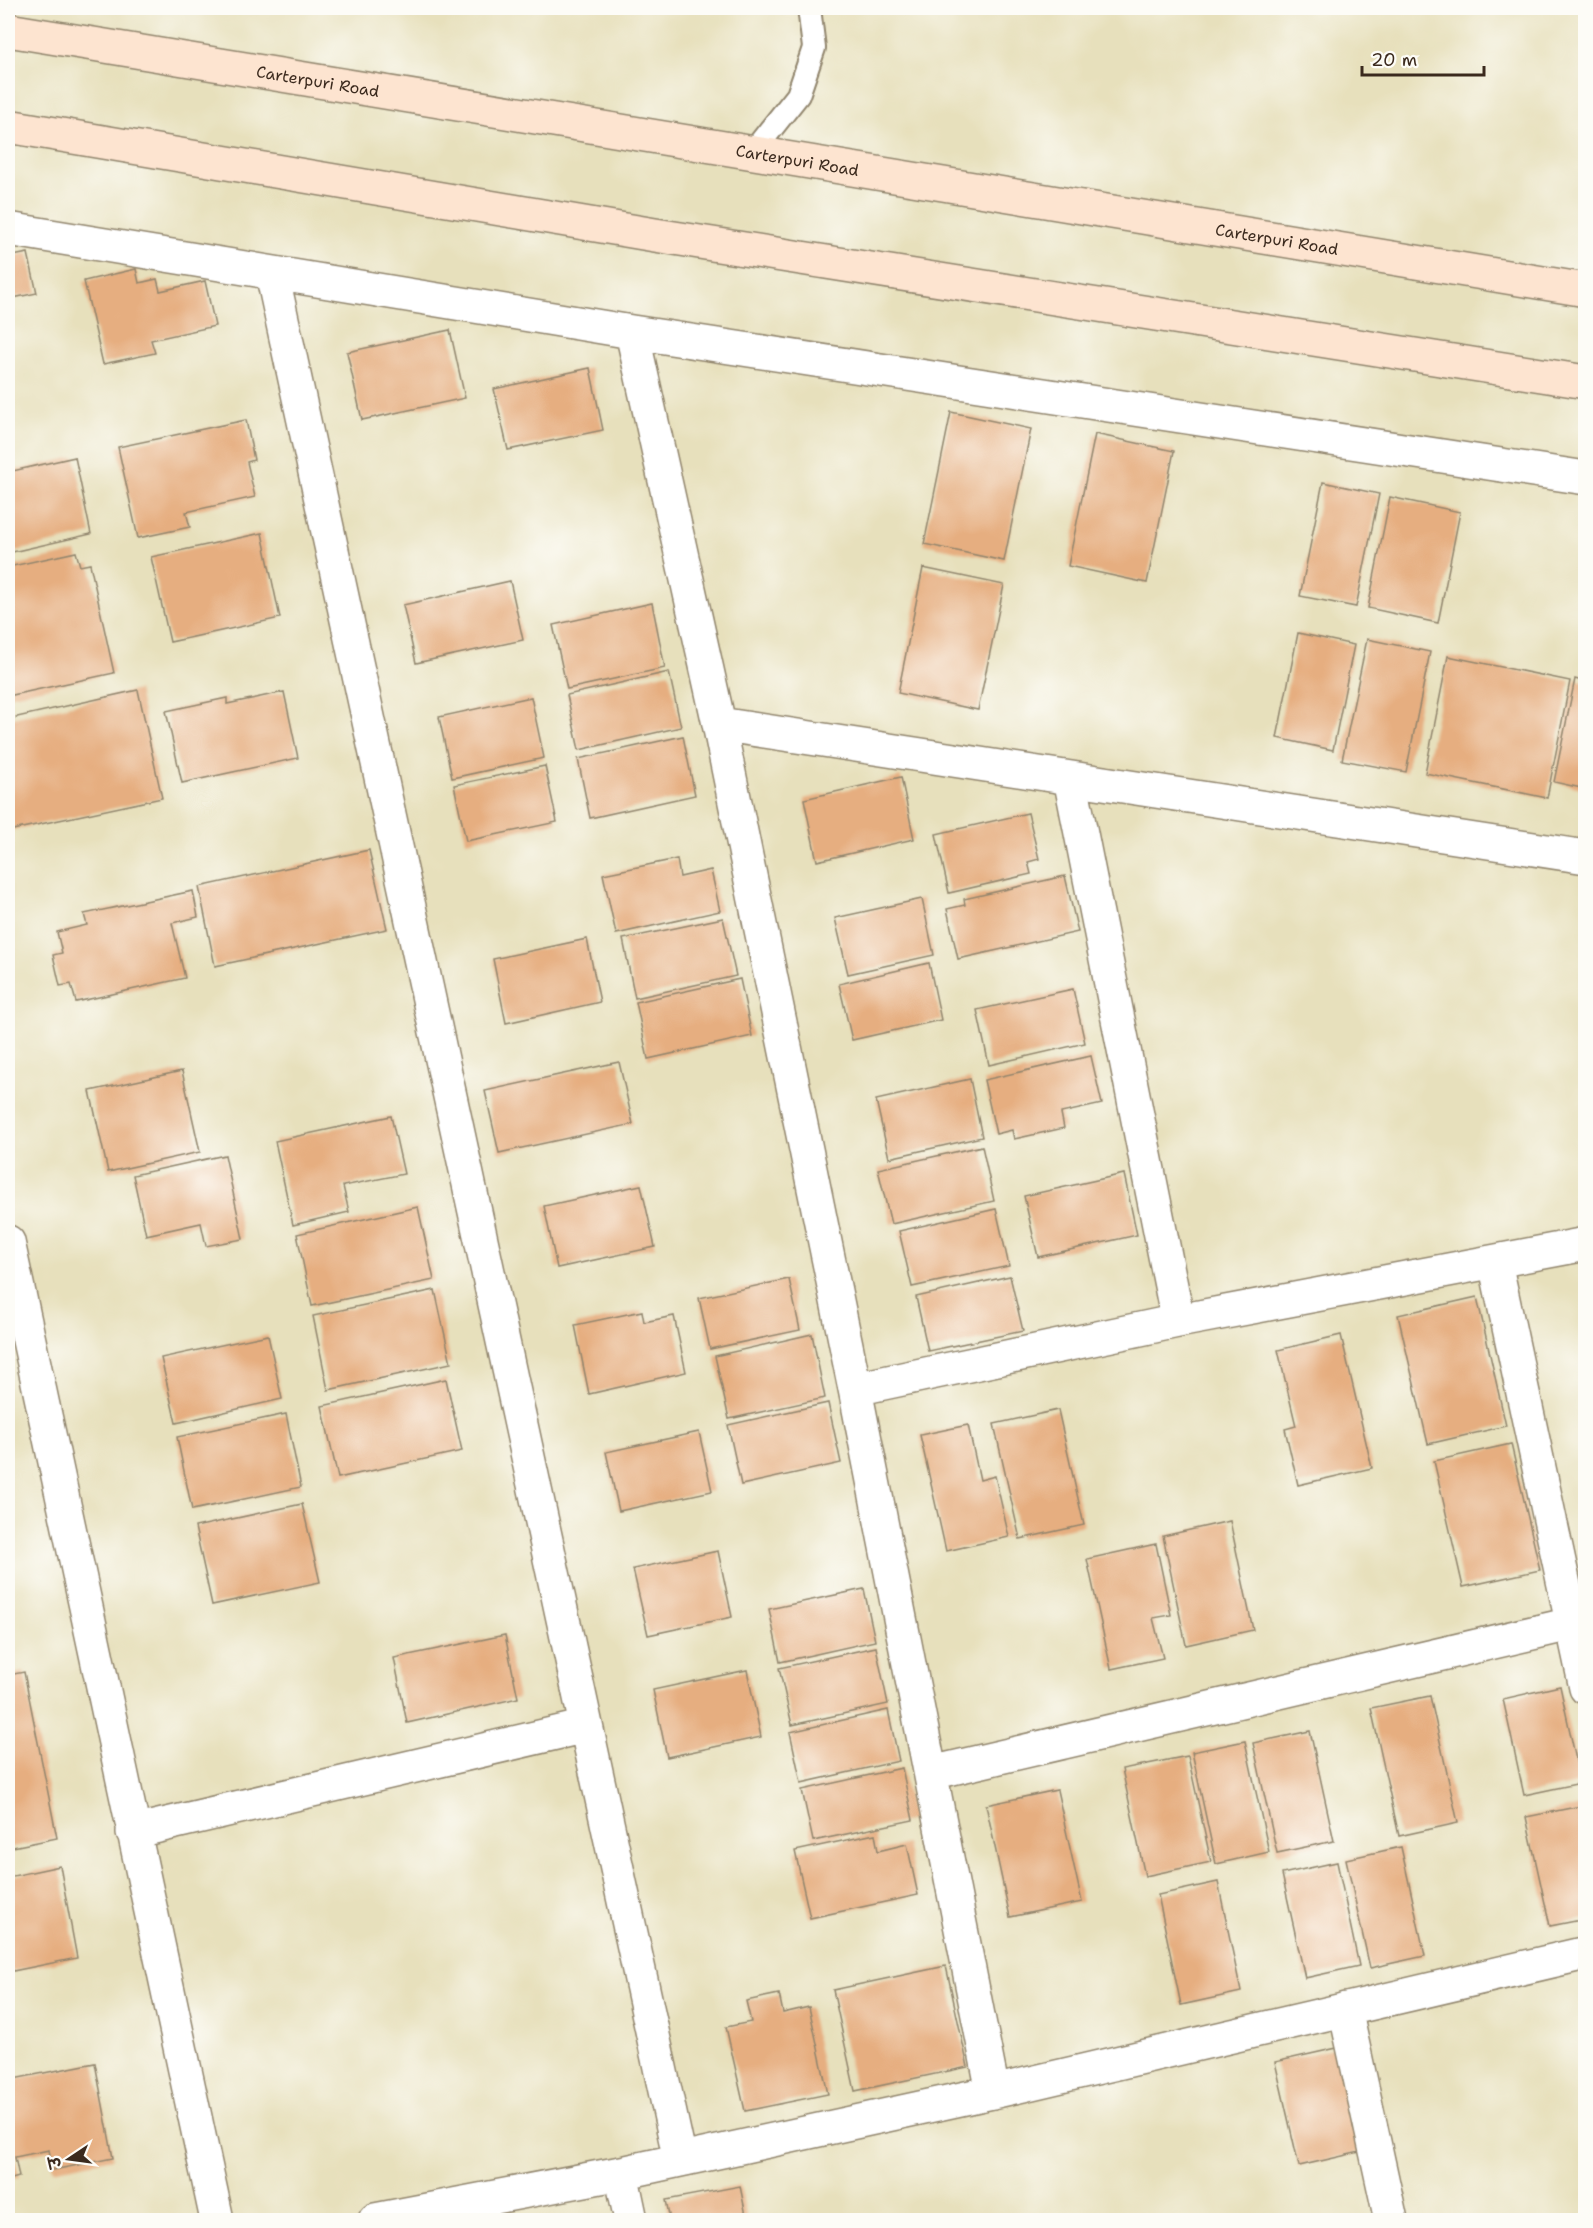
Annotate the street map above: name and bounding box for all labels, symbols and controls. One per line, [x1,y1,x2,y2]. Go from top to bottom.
scale bar [1362,39,1484,77]
text: 20 m [1371,48,1417,72]
street label: Carterpuri Road [255,61,381,102]
street label: Carterpuri Road [734,140,860,181]
street label: Carterpuri Road [1214,219,1340,260]
north arrow [39,2129,99,2189]
text: उ [43,2153,67,2172]

